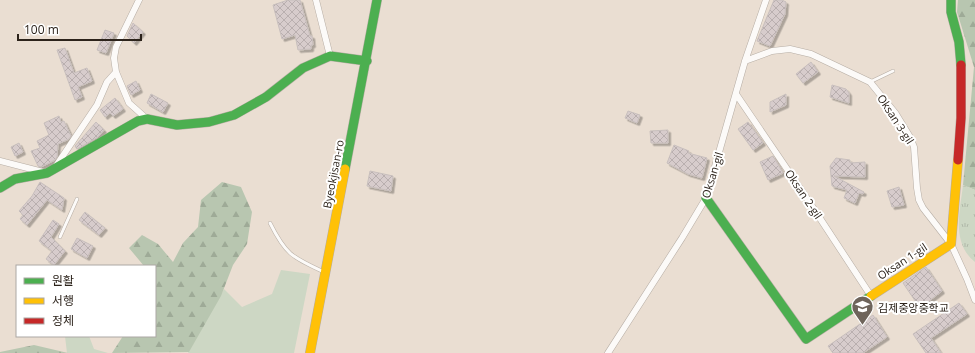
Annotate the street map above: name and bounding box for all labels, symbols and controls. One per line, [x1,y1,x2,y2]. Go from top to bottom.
scale bar [18,16,141,42]
text: 100 m [24,21,59,38]
street label: Oksan 3-gil [874,91,918,147]
street label: Byeokjisan-ro [319,138,347,210]
street label: Oksan-gil [698,150,726,200]
street label: Oksan 2-gil [782,166,826,222]
street label: Oksan 1-gil [874,239,930,283]
legend [16,265,156,337]
text: 원활 [52,272,74,289]
text: 서행 [52,292,74,309]
school or university icon: 김제중앙중학교 [849,294,875,327]
place label: 김제중앙중학교 [878,300,949,315]
text: 정체 [52,312,74,329]

